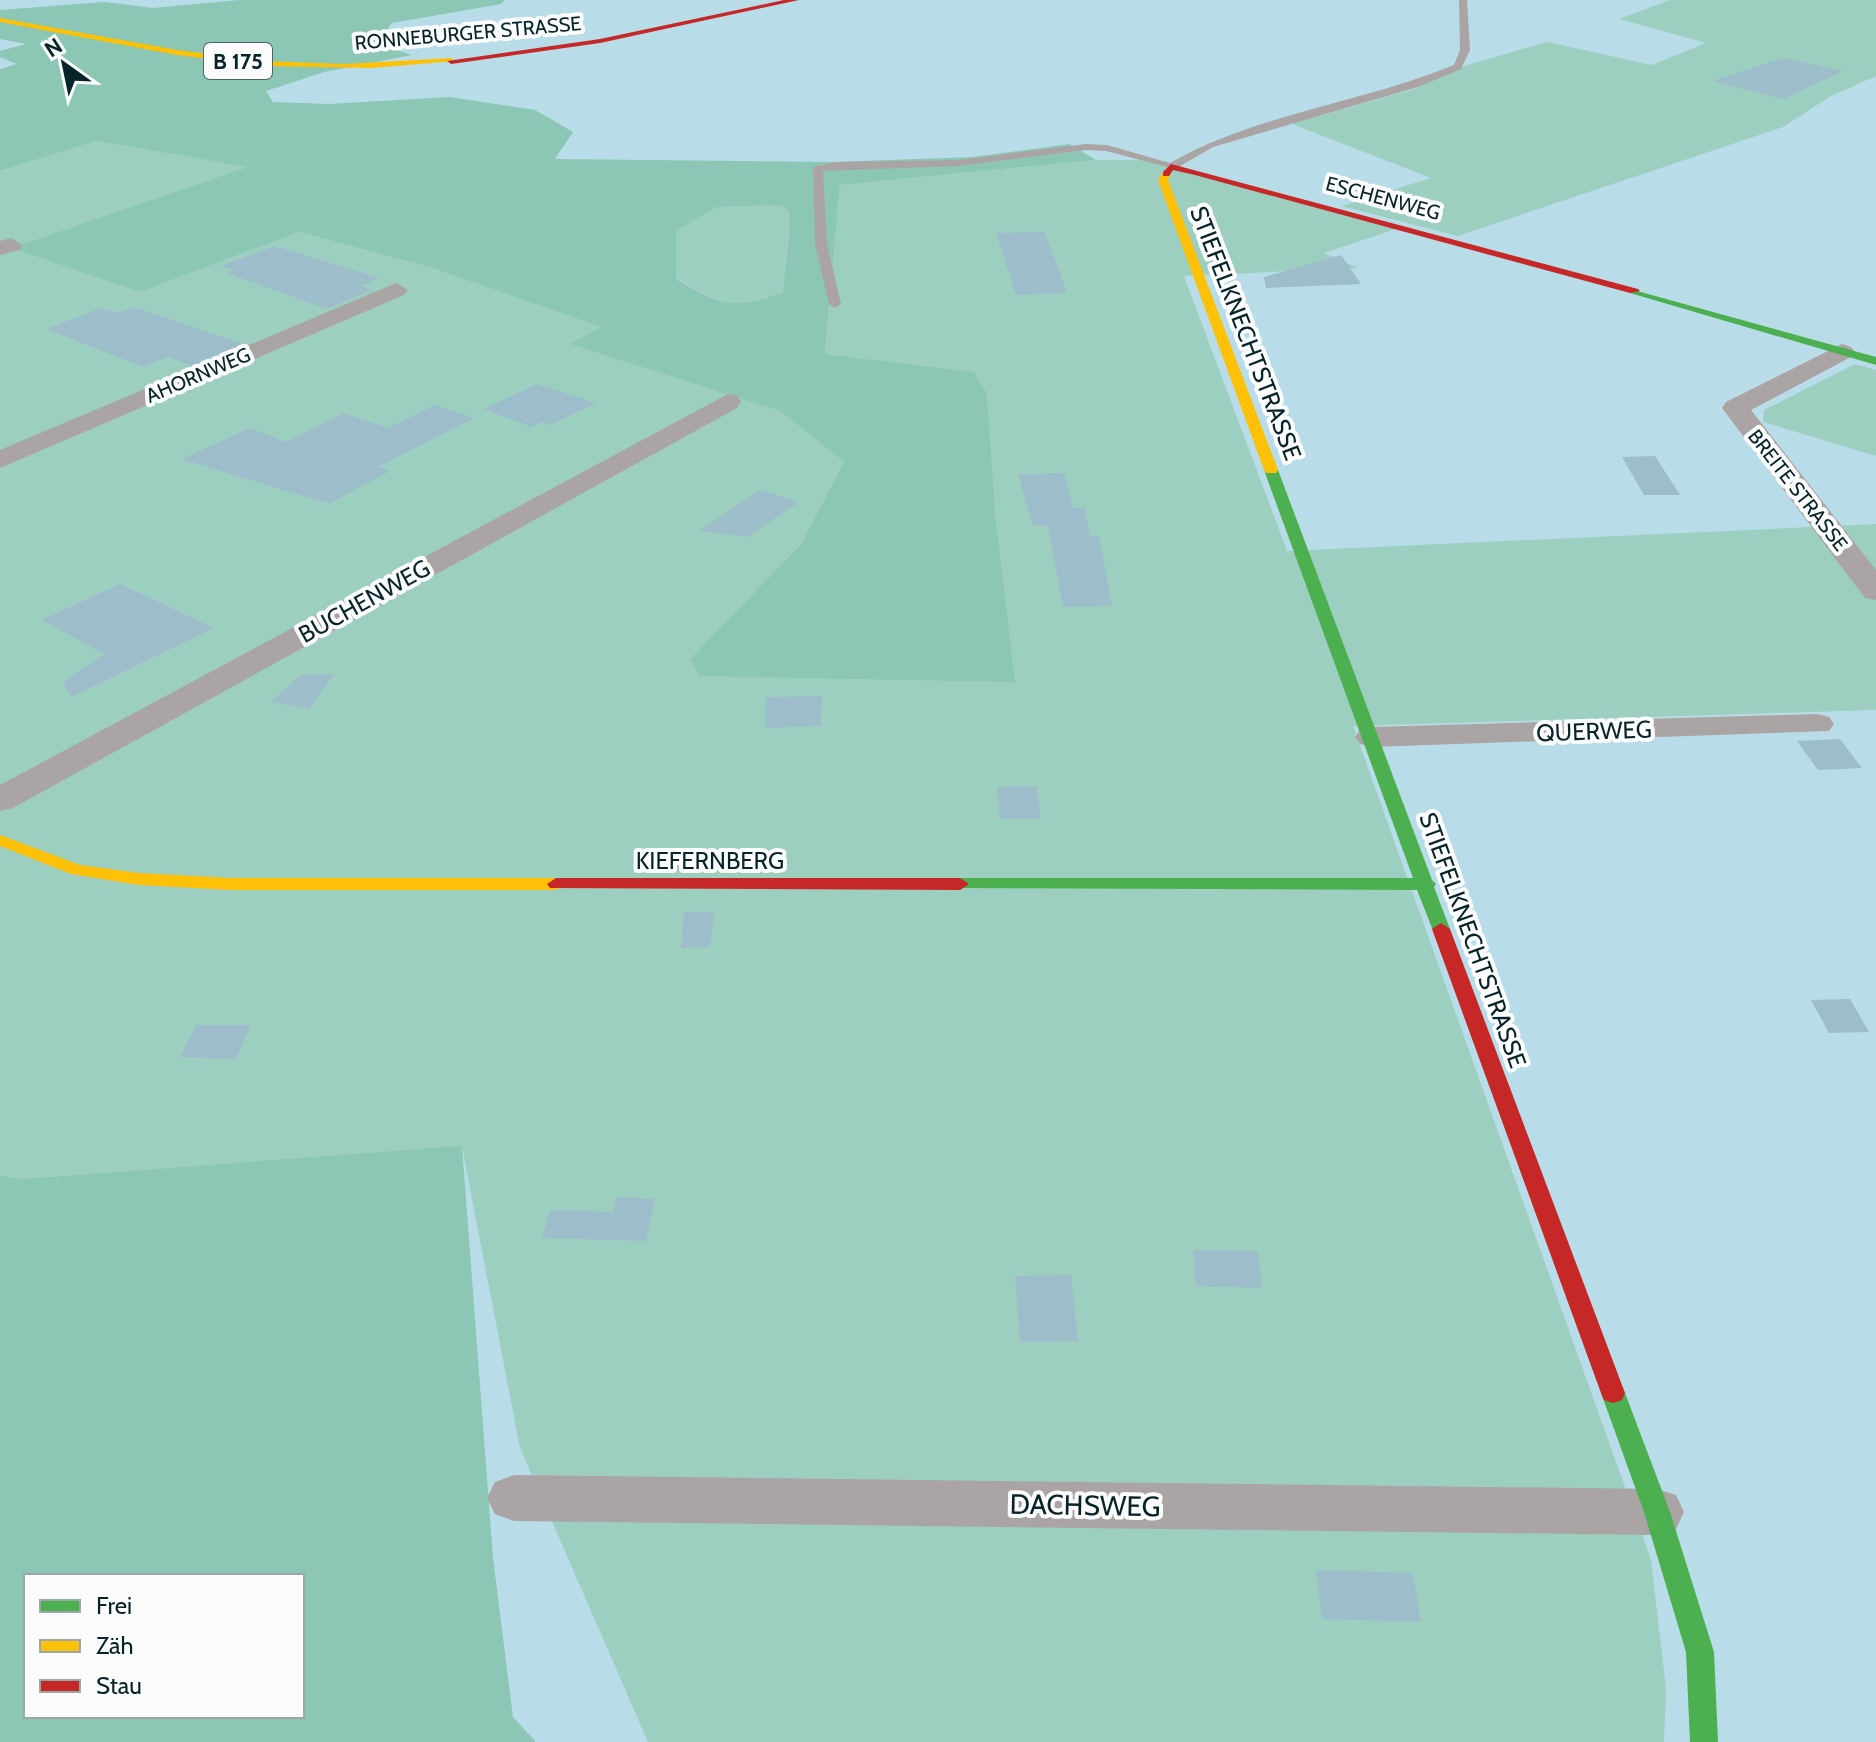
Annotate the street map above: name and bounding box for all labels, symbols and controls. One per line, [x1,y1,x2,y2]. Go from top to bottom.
street label: RONNEBURGER STRASSE [354,11,582,55]
north arrow [24,24,104,104]
text: N [40,32,67,63]
road number: B 175 [204,43,272,79]
street label: ESCHENWEG [1323,171,1443,225]
street label: STIEFELKNECHTSTRASSE [1184,202,1308,464]
street label: AHORNWEG [142,342,254,408]
street label: BREITE STRASSE [1743,424,1853,556]
street label: BUCHENWEG [293,553,435,649]
street label: QUERWEG [1536,714,1652,748]
street label: STIEFELKNECHTSTRASSE [1413,808,1533,1072]
street label: KIEFERNBERG [636,846,784,875]
street label: DACHSWEG [1009,1487,1161,1523]
legend [24,1574,304,1718]
text: Frei [96,1591,132,1620]
text: Zäh [96,1631,133,1660]
text: Stau [96,1671,142,1700]

